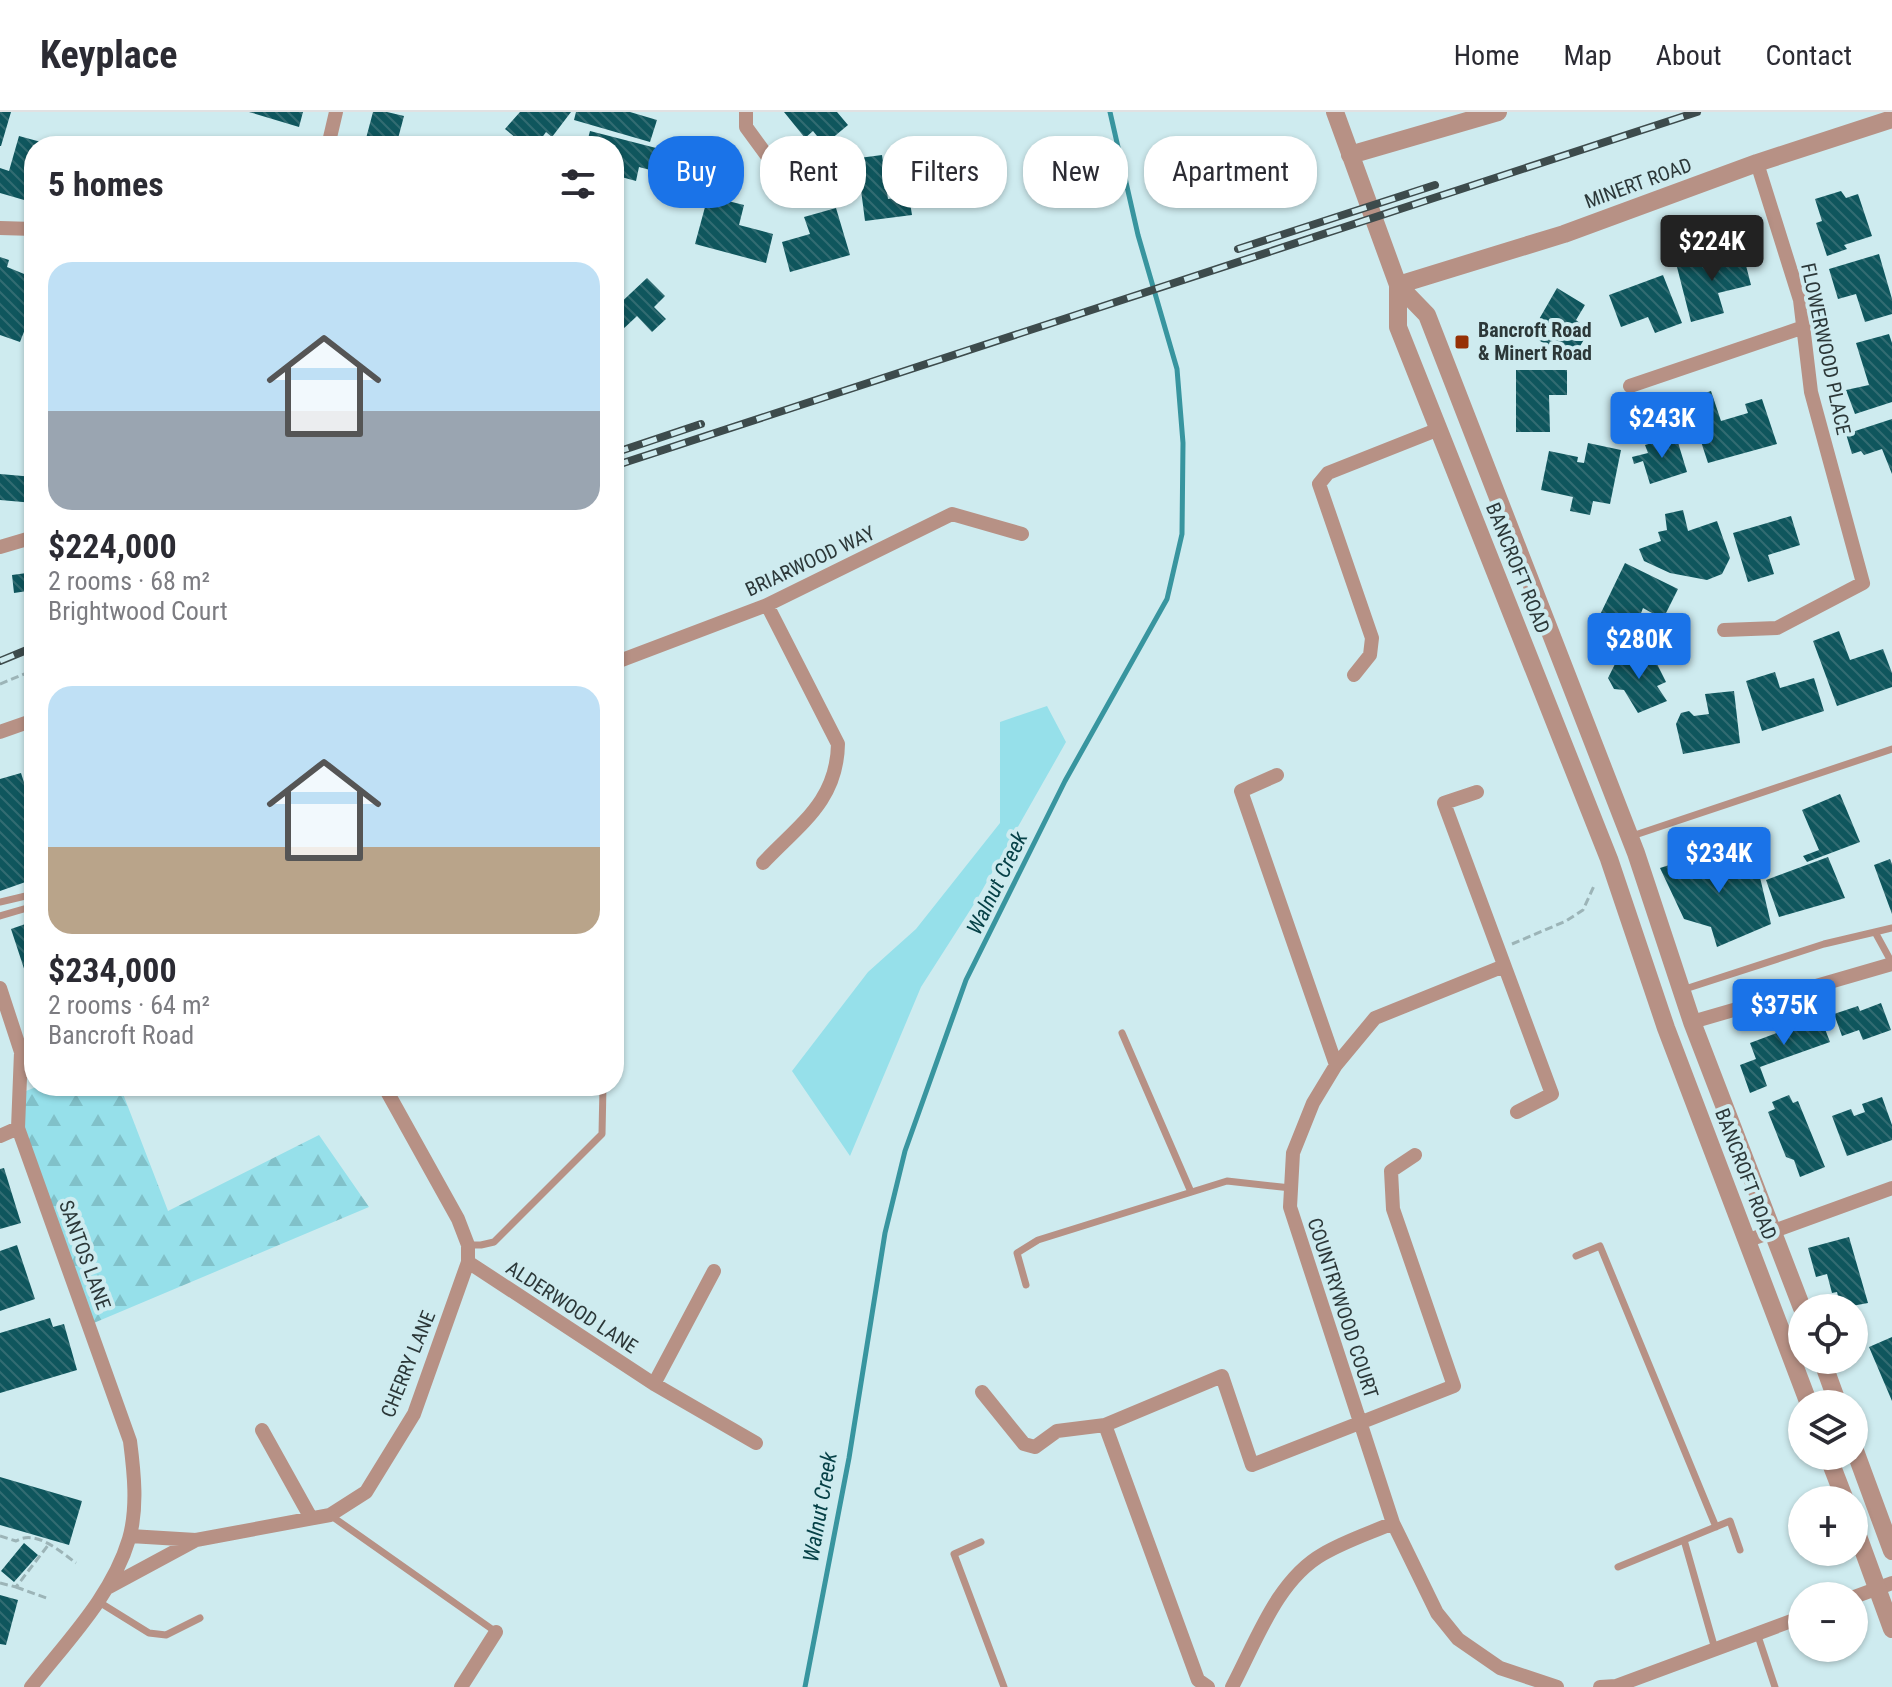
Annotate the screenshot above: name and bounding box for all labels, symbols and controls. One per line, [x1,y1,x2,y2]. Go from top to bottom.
text: Keyplace [40,33,177,77]
text: Home [1454,39,1519,72]
text: Map [1563,39,1612,72]
text: About [1656,39,1722,72]
text: Contact [1766,39,1852,72]
chip: Buy [648,136,744,208]
chip: Rent [760,136,866,208]
chip: Filters [882,136,1007,208]
chip: New [1023,136,1128,208]
chip: Apartment [1144,136,1317,208]
street label: MINERT ROAD [1581,153,1695,213]
icon: filters [556,162,600,206]
text: 5 homes [48,164,164,204]
pin: $224K [1656,215,1768,283]
text: $224K [1679,226,1745,256]
street label: FLOWERWOOD PLACE [1796,261,1856,437]
icon: home [252,314,396,458]
place label: Bancroft Road & Minert Road [1478,318,1592,365]
marker: Bancroft Road & Minert Road [1453,333,1471,351]
pin: $243K [1606,392,1718,460]
text: $243K [1629,403,1695,433]
street label: BANCROFT ROAD [1481,499,1555,637]
street label: BRIARWOOD WAY [741,520,879,601]
text: $224,000 [48,526,177,566]
text: 2 rooms · 68 m² [48,566,210,596]
text: Brightwood Court [48,596,228,626]
pin: $280K [1583,613,1695,681]
text: $280K [1606,624,1672,654]
icon: home [252,738,396,882]
water label: Walnut Creek [961,827,1033,938]
pin: $234K [1663,827,1775,895]
text: $234K [1686,838,1752,868]
text: $234,000 [48,950,177,990]
pin: $375K [1728,979,1840,1047]
text: 2 rooms · 64 m² [48,990,210,1020]
text: $375K [1751,990,1817,1020]
text: Bancroft Road [48,1020,194,1050]
street label: BANCROFT ROAD [1710,1105,1782,1243]
street label: SANTOS LANE [54,1197,116,1313]
street label: COUNTRYWOOD COURT [1303,1215,1383,1401]
street label: ALDERWOOD LANE [502,1256,642,1358]
map controls [1788,1294,1868,1662]
button: locate [1788,1294,1868,1374]
street label: CHERRY LANE [376,1307,440,1421]
button: layers [1788,1390,1868,1470]
water label: Walnut Creek [798,1450,842,1564]
button: + [1788,1486,1868,1566]
button: − [1788,1582,1868,1662]

